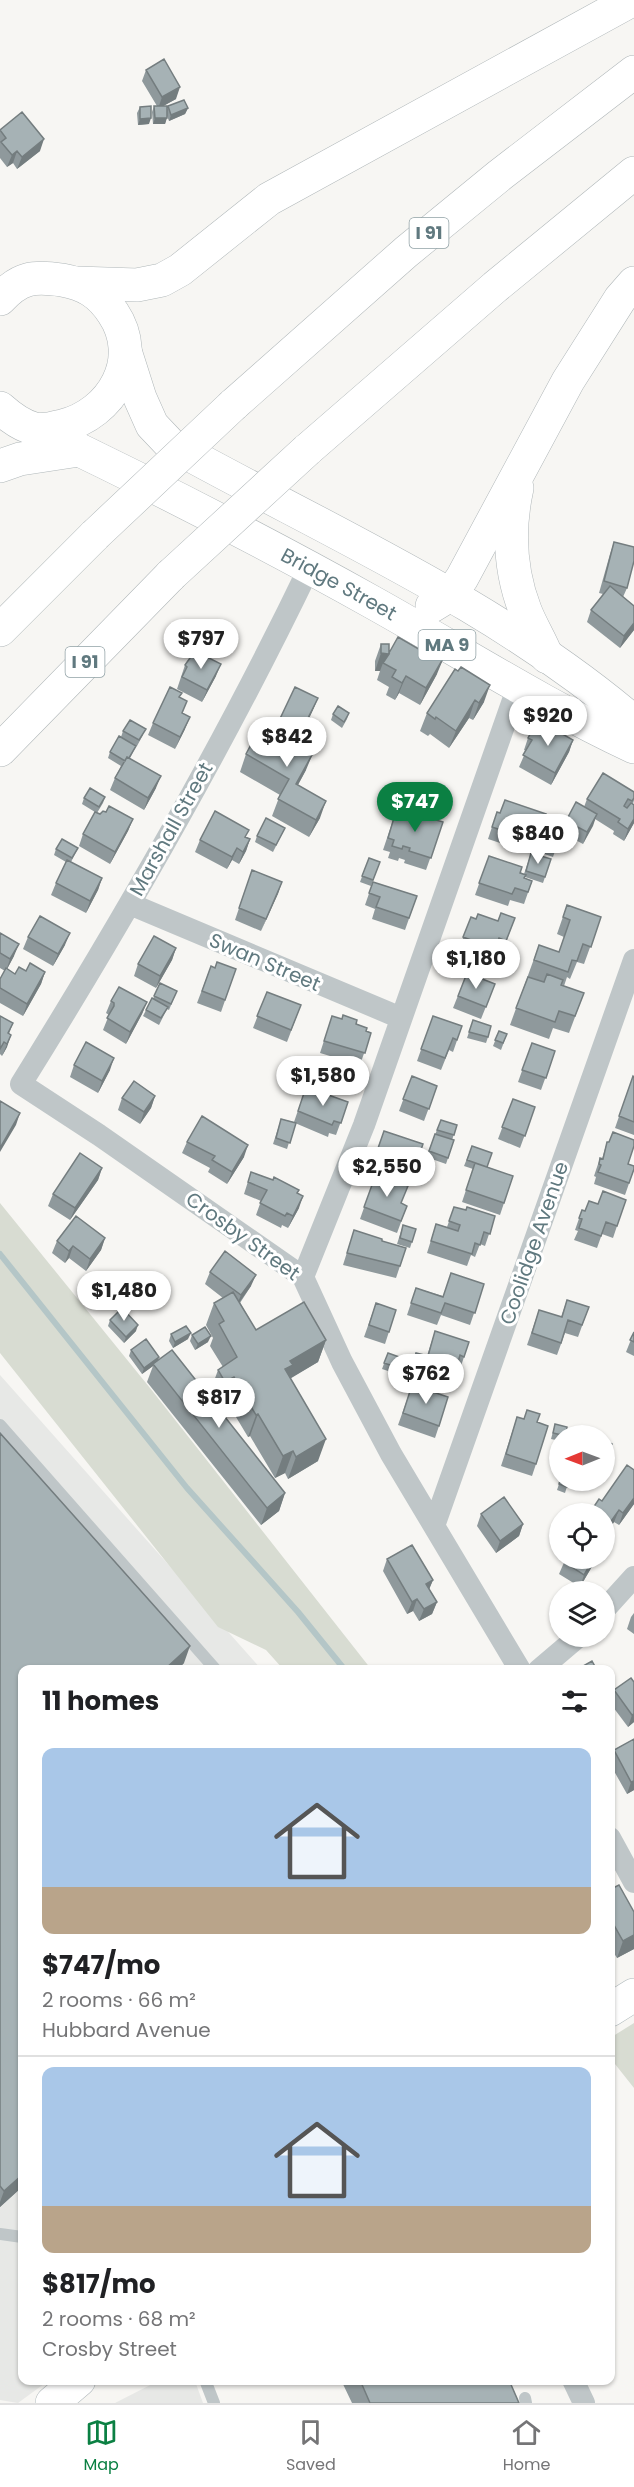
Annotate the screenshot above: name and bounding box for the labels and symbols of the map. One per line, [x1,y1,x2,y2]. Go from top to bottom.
road number: I 91 [410,218,448,248]
street label: Bridge Street [276,541,402,627]
pin: $797 [165,619,237,670]
road number: MA 9 [418,630,476,660]
road number: I 91 [66,647,104,677]
pin: $920 [512,696,584,747]
pin: $842 [251,717,323,768]
street label: Marshall Street [123,757,219,901]
pin: $747 [379,782,451,833]
pin: $840 [502,814,574,865]
street label: Swan Street [205,926,325,998]
pin: $1,180 [427,939,525,990]
pin: $1,580 [274,1056,372,1107]
pin: $2,550 [338,1147,436,1198]
street label: Coolidge Avenue [493,1158,575,1328]
street label: Crosby Street [180,1185,306,1287]
pin: $1,480 [75,1271,173,1322]
pin: $762 [390,1354,462,1405]
pin: $817 [183,1378,255,1429]
north arrow [549,1425,615,1491]

